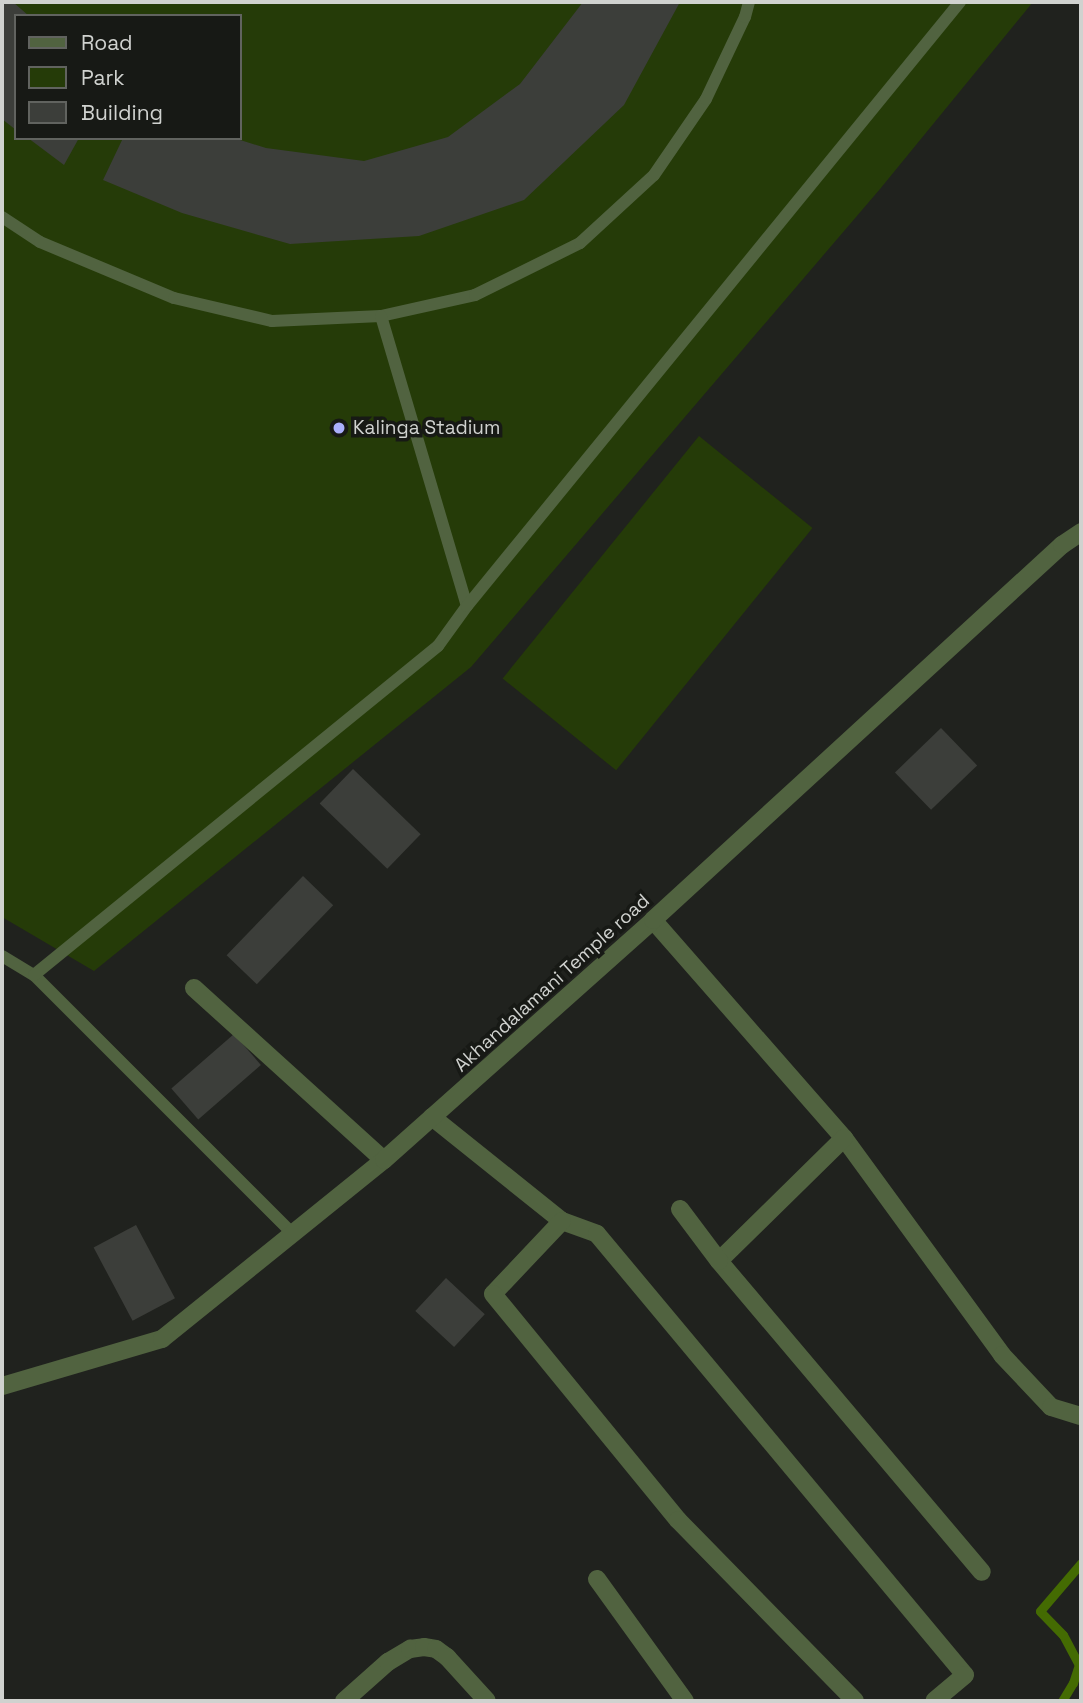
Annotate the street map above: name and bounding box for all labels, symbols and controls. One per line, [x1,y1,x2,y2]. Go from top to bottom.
legend [14,14,242,140]
text: Road [81,29,133,56]
text: Park [81,64,125,91]
text: Building [81,99,163,126]
place label: Kalinga Stadium [353,417,500,439]
marker: Kalinga Stadium [331,420,347,436]
street label: Akhandalamani Temple road [450,889,654,1077]

